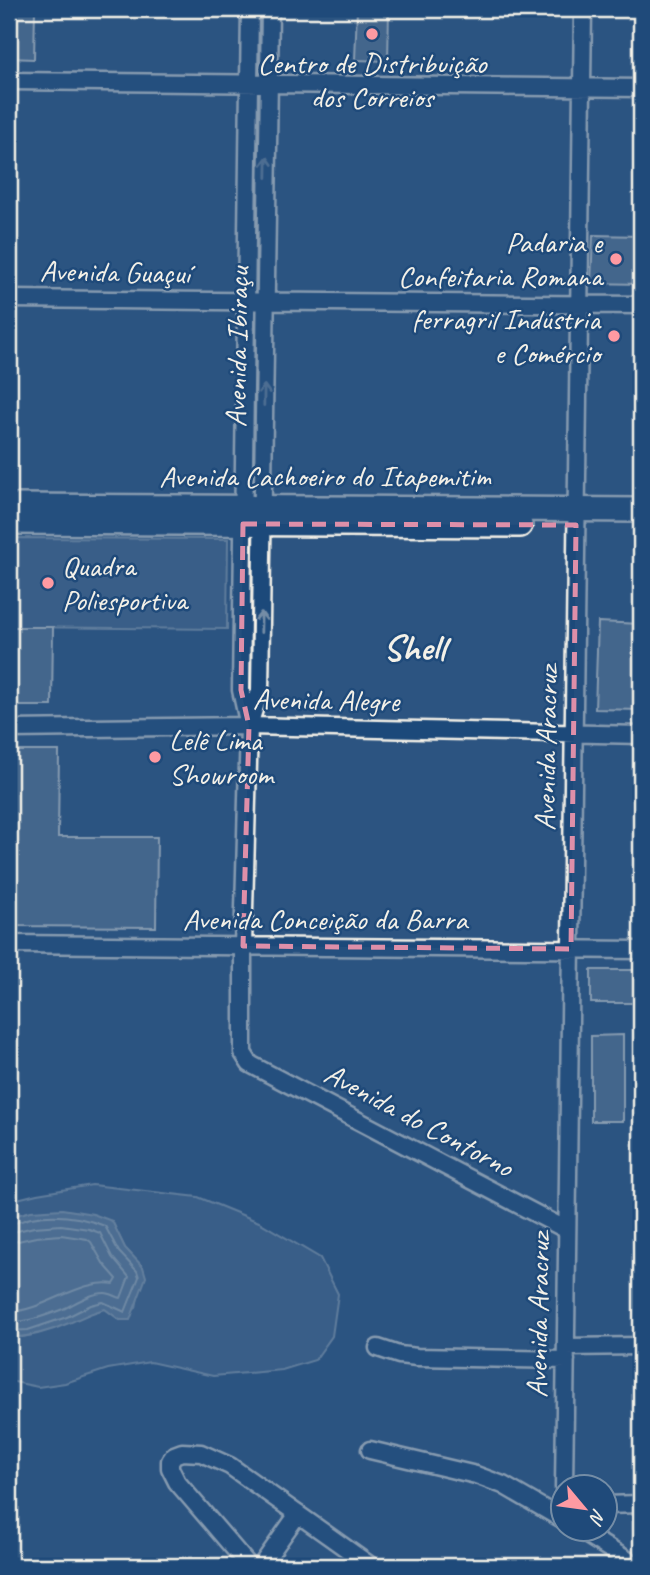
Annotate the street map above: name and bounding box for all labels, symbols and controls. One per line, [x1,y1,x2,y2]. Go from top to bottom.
marker: Centro de Distribuição dos Correios [364,26,380,42]
place label: Centro de Distribuição dos Correios [258,44,488,116]
one-way arrow [260,156,274,179]
place label: Padaria e Confeitaria Romana [398,223,605,295]
marker: Padaria e Confeitaria Romana [608,251,624,267]
street label: Avenida Guaçuí [40,252,197,292]
street label: Avenida Ibiraçu [217,264,257,428]
place label: ferragril Indústria e Comércio [412,300,603,372]
marker: ferragril Indústria e Comércio [606,328,622,344]
one-way arrow [257,384,271,407]
street label: Avenida Cachoeiro do Itapemitim [159,457,492,495]
place label: Quadra Poliesportiva [62,547,189,619]
marker: Quadra Poliesportiva [40,575,56,591]
one-way arrow [254,611,268,634]
district label: Shell [383,624,451,671]
street label: Avenida Aracruz [526,661,567,831]
street label: Avenida Alegre [253,680,402,720]
place label: Lelê Lima Showroom [169,721,275,793]
marker: Lelê Lima Showroom [147,749,163,765]
street label: Avenida Conceição da Barra [183,900,469,938]
street label: Avenida do Contorno [318,1054,521,1186]
street label: Avenida Aracruz [518,1228,559,1398]
north arrow [548,1474,618,1544]
text: N [583,1505,611,1530]

